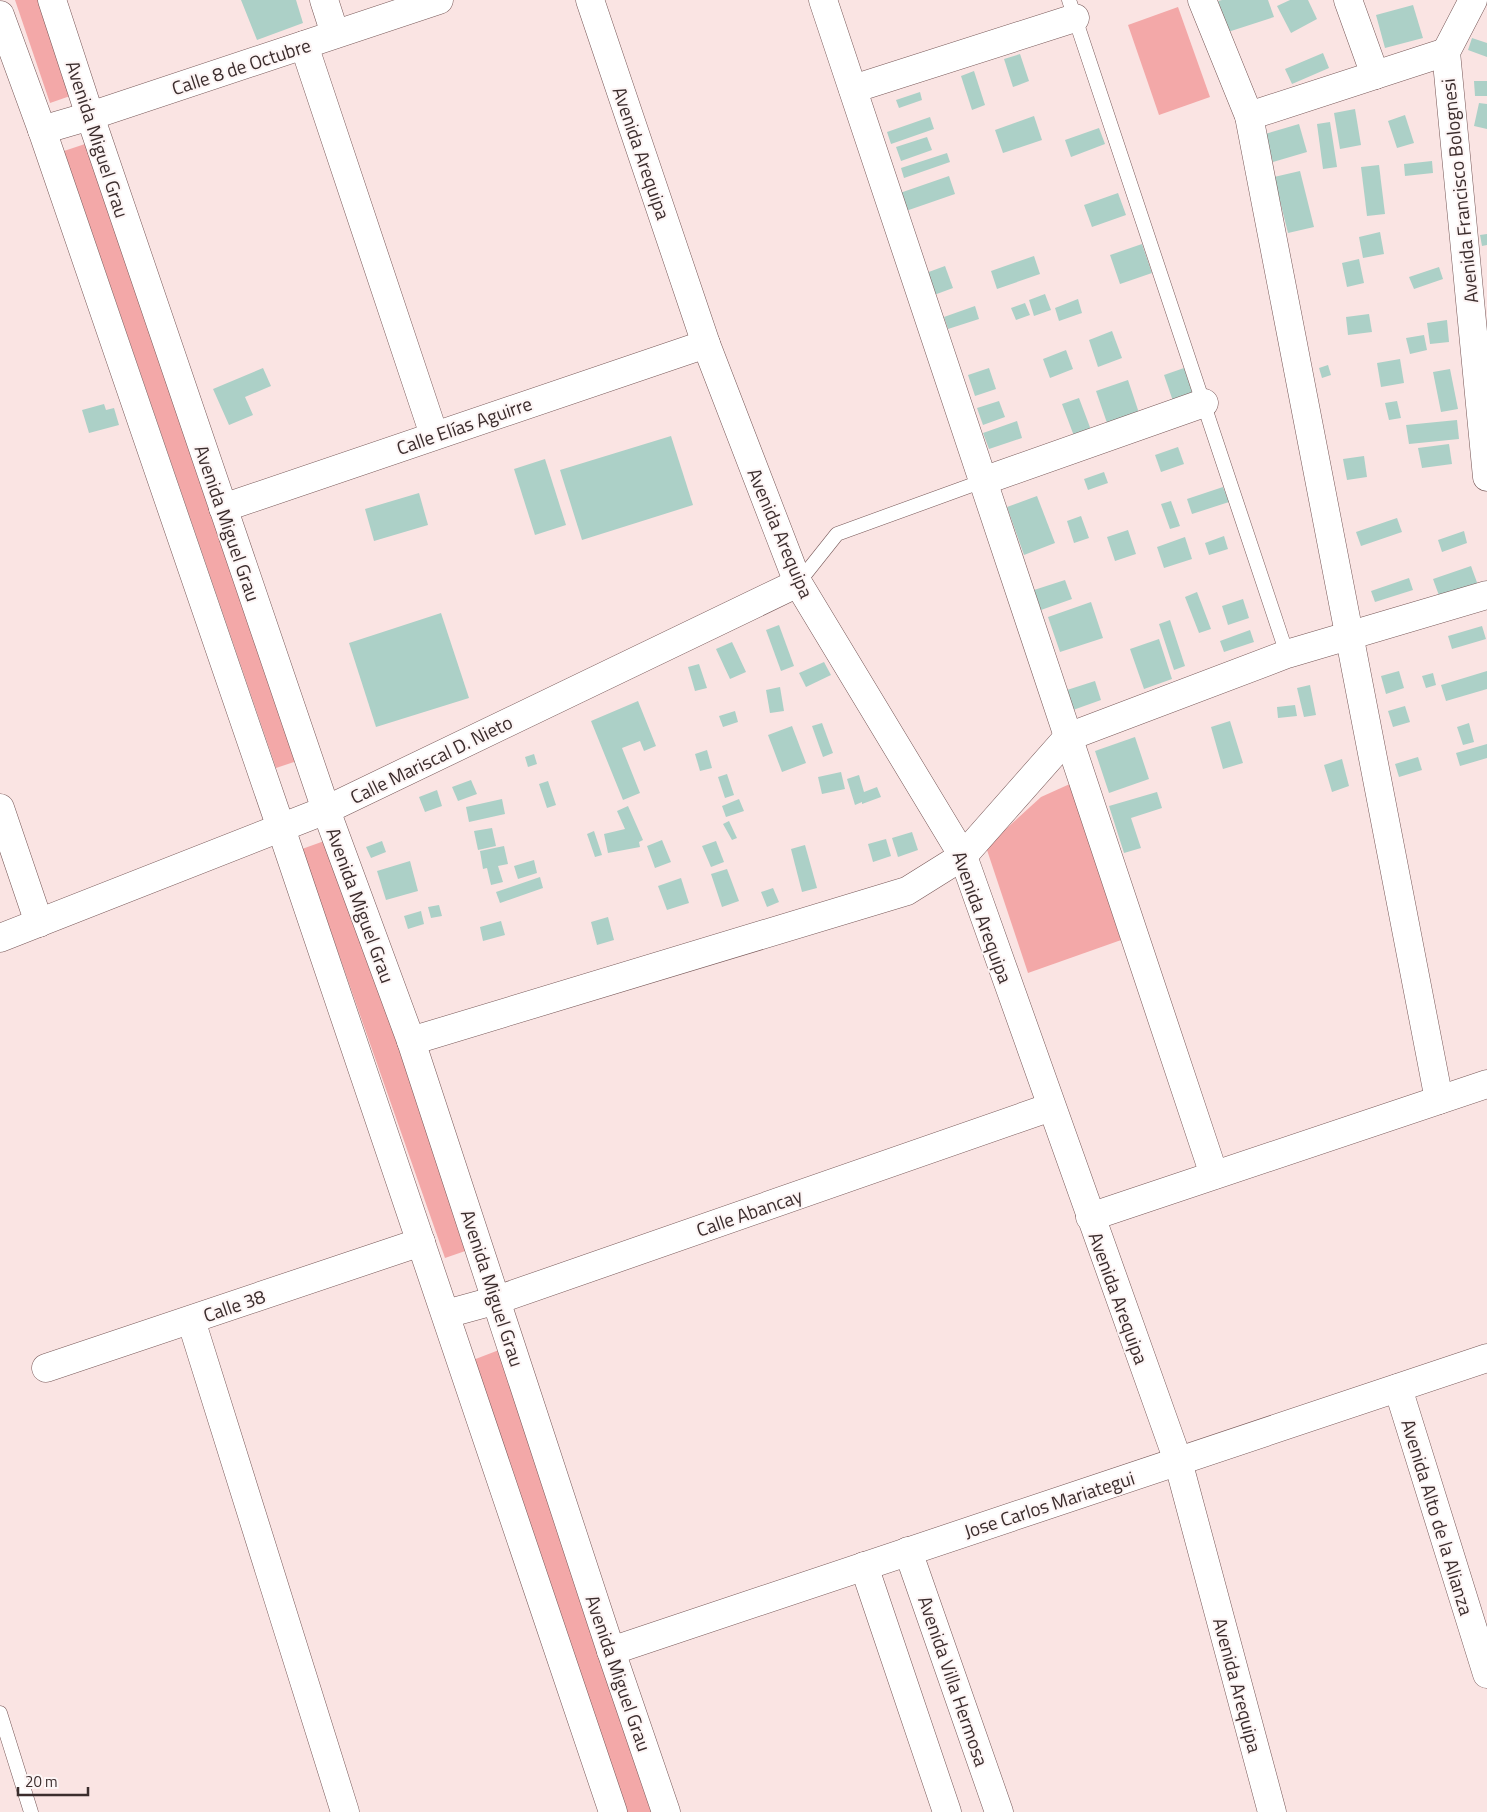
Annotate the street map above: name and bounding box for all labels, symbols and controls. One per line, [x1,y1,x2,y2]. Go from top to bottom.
street label: Calle 8 de Octubre [168,30,314,102]
street label: Avenida Miguel Grau [59,57,137,221]
street label: Avenida Francisco Bolognesi [1433,77,1485,305]
street label: Avenida Arequipa [606,83,678,224]
street label: Calle Elías Aguirre [392,388,536,462]
street label: Avenida Miguel Grau [188,441,268,605]
street label: Avenida Arequipa [741,463,822,603]
street label: Calle Mariscal D. Nieto [345,707,517,811]
street label: Avenida Miguel Grau [319,823,403,987]
street label: Avenida Arequipa [946,847,1021,988]
street label: Calle Abancay [692,1180,806,1244]
street label: Avenida Miguel Grau [454,1206,532,1370]
street label: Avenida Arequipa [1082,1228,1157,1369]
street label: Calle 38 [199,1281,269,1329]
street label: Avenida Alto de la Alianza [1394,1415,1482,1619]
street label: Jose Carlos Mariategui [960,1463,1138,1545]
street label: Avenida Miguel Grau [579,1591,659,1755]
street label: Avenida Villa Hermosa [911,1592,997,1771]
street label: Avenida Arequipa [1206,1614,1270,1756]
scale bar [18,1764,88,1796]
text: 20 m [25,1770,58,1793]

